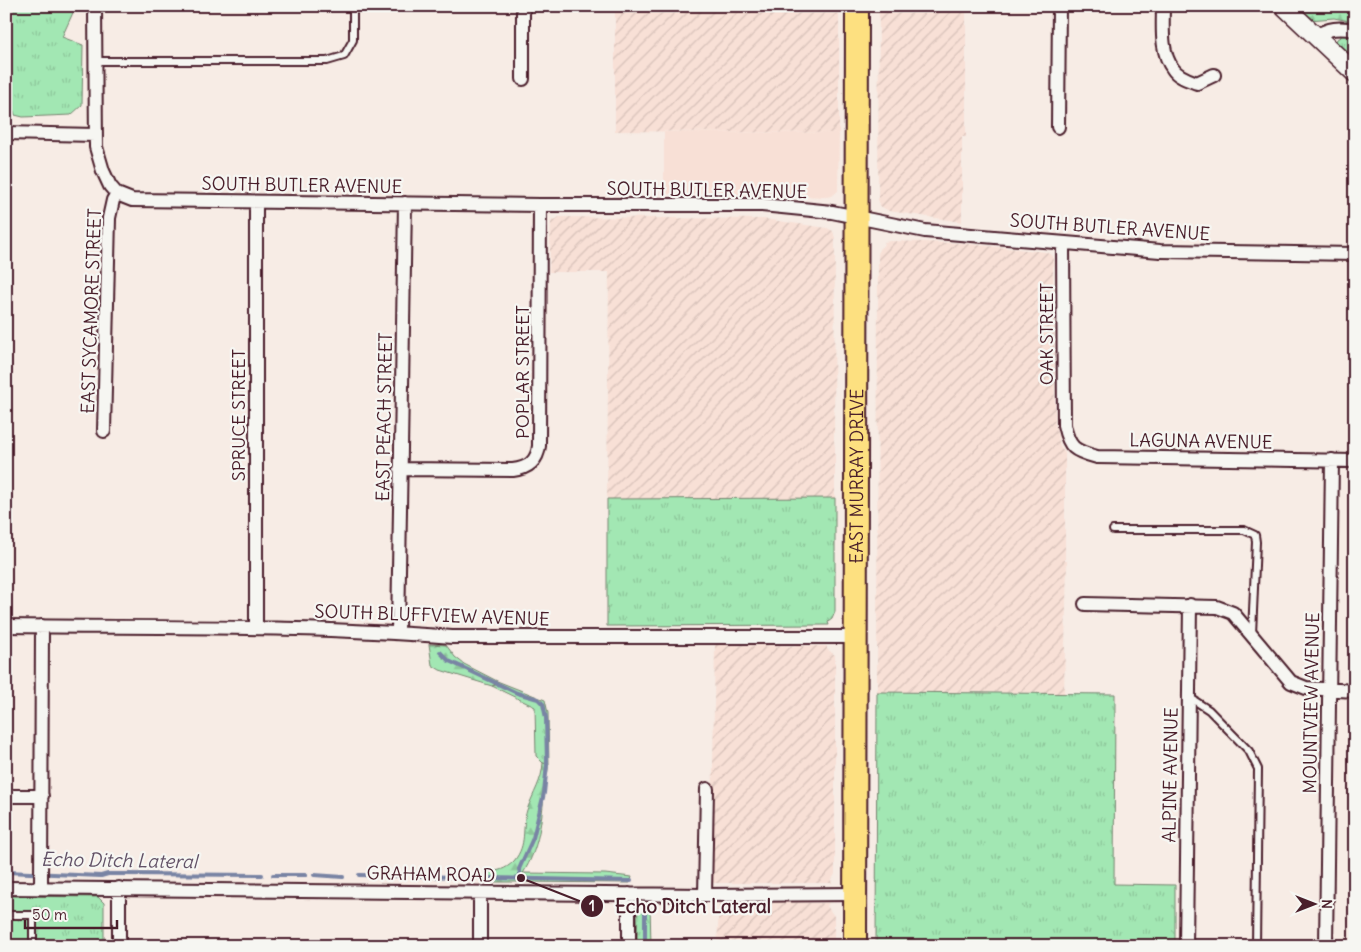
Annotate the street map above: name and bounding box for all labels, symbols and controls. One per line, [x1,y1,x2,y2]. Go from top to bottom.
street label: SOUTH BUTLER AVENUE [202,172,402,198]
street label: SOUTH BUTLER AVENUE [607,177,807,203]
street label: EAST SYCAMORE STREET [76,208,106,414]
street label: SOUTH BUTLER AVENUE [1009,209,1211,245]
street label: OAK STREET [1035,283,1058,385]
street label: POPLAR STREET [511,305,534,439]
street label: EAST PEACH STREET [371,332,397,502]
street label: SPRUCE STREET [227,349,250,481]
street label: EAST MURRAY DRIVE [844,389,868,563]
street label: LAGUNA AVENUE [1129,428,1273,454]
street label: SOUTH BLUFFVIEW AVENUE [314,599,550,631]
street label: MOUNTVIEW AVENUE [1298,612,1324,794]
street label: ALPINE AVENUE [1157,707,1183,843]
water label: Echo Ditch Lateral [41,847,200,873]
street label: GRAHAM ROAD [366,861,496,887]
north arrow [1288,880,1338,930]
callout: Echo Ditch Lateral [580,889,781,923]
text: Echo Ditch Lateral [615,894,771,918]
text: 1 [589,896,595,915]
scale bar [25,897,118,929]
text: N [1318,899,1336,909]
text: 50 m [32,905,67,924]

